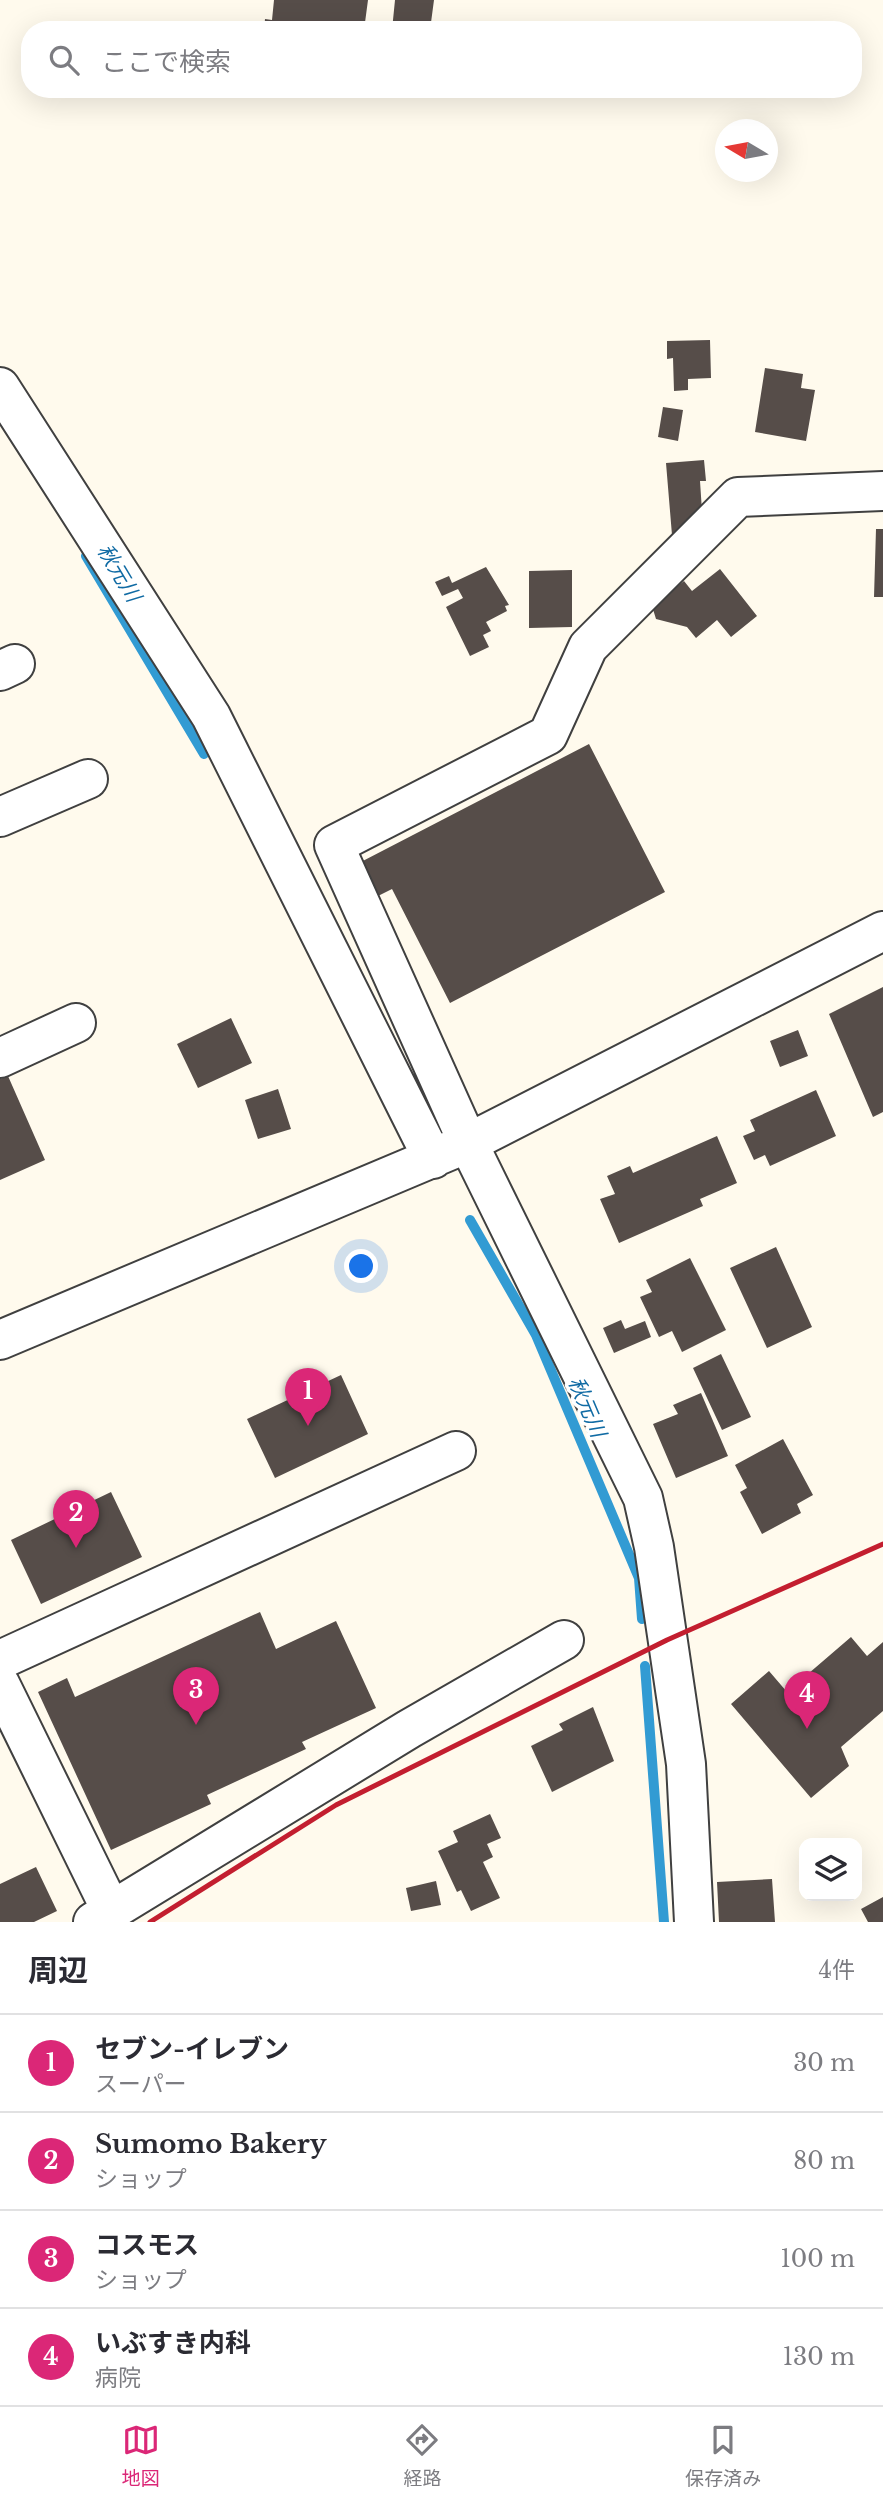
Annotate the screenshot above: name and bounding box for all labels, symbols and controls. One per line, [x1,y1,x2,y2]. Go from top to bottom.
search box [21,21,862,98]
icon: search [45,41,83,79]
text: ここで検索 [101,46,231,78]
north arrow [715,119,778,182]
water label: 秋元川 [92,539,147,608]
your location [344,1249,378,1283]
pin: 1 [285,1368,331,1426]
water label: 秋元川 [563,1373,612,1443]
pin: 2 [53,1490,99,1548]
pin: 3 [173,1667,219,1725]
pin: 4 [784,1671,830,1729]
map controls [799,1838,862,1901]
button: layers [799,1838,862,1901]
text: 周辺 [28,1952,88,1989]
text: 4件 [819,1956,855,1984]
text: セブン-イレブン [95,2033,289,2065]
text: 1 [46,2049,56,2077]
text: 30 m [793,2049,855,2077]
text: スーパー [95,2070,187,2098]
text: Sumomo Bakery [95,2128,326,2160]
text: 2 [44,2147,58,2175]
text: 80 m [793,2147,855,2175]
text: ショップ [95,2165,187,2193]
text: コスモス [95,2229,199,2261]
text: 3 [44,2245,58,2273]
text: 100 m [781,2245,855,2273]
text: ショップ [95,2266,187,2294]
text: いぶすき内科 [95,2327,251,2359]
text: 4 [43,2343,59,2371]
text: 130 m [783,2343,855,2371]
text: 病院 [95,2364,141,2392]
tab: 地図 [122,2421,160,2490]
tab: 経路 [403,2421,441,2490]
tab: 保存済み [685,2421,761,2490]

